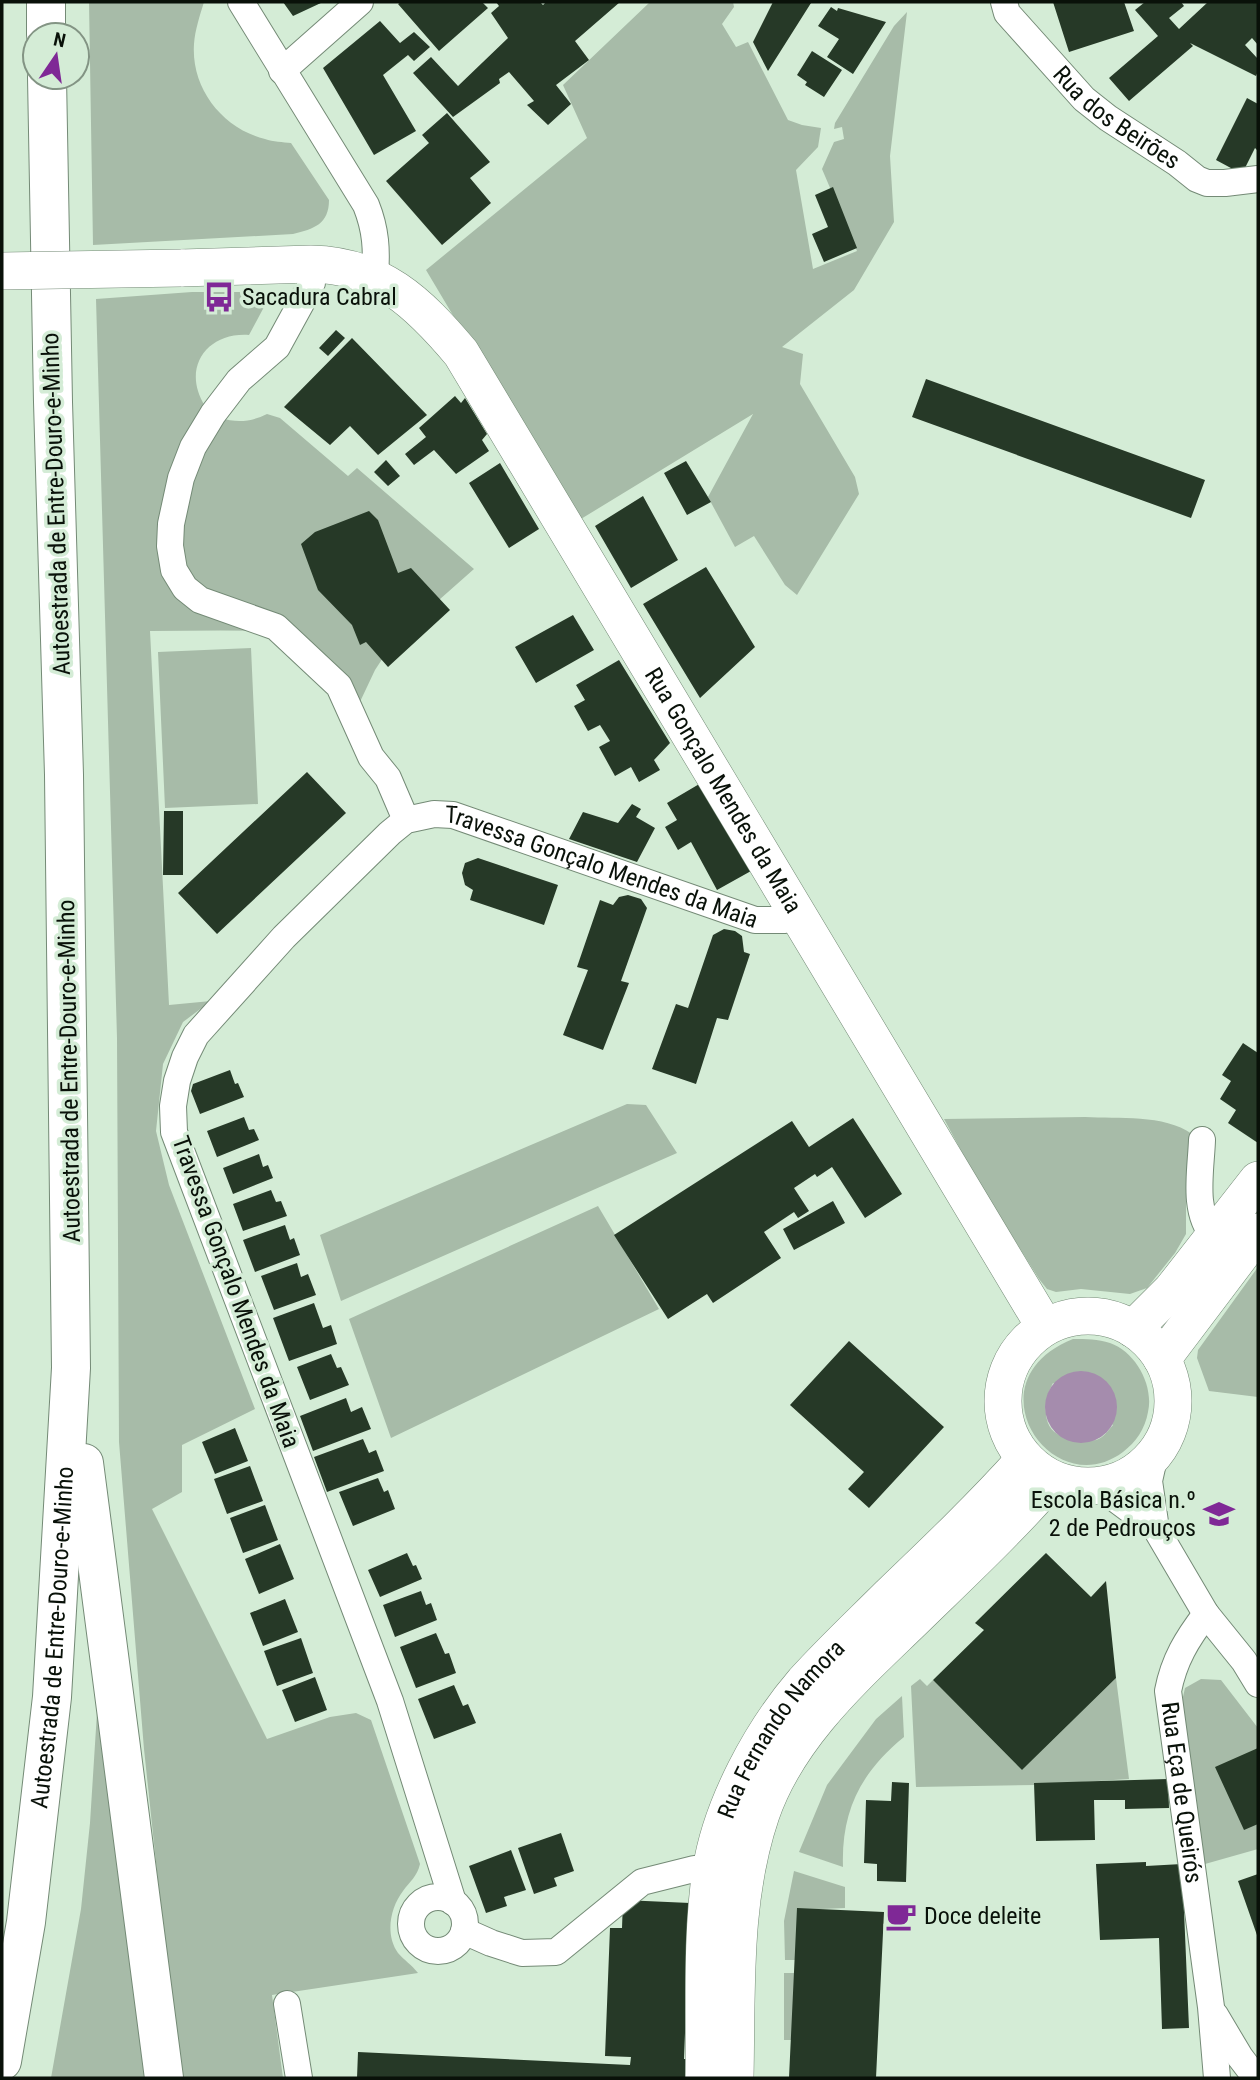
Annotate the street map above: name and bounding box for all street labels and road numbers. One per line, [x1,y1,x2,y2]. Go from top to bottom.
street label: Rua dos Beirões [1047,60,1185,175]
street label: Autoestrada de Entre-Douro-e-Minho [36,332,76,676]
street label: Rua Gonçalo Mendes da Maia [639,663,808,918]
street label: Travessa Gonçalo Mendes da Maia [444,801,762,934]
street label: Autoestrada de Entre-Douro-e-Minho [52,899,86,1243]
street label: Travessa Gonçalo Mendes da Maia [166,1132,306,1452]
street label: Autoestrada de Entre-Douro-e-Minho [25,1466,79,1810]
street label: Rua Fernando Namora [712,1634,850,1822]
street label: Rua Eça de Queirós [1156,1700,1208,1885]

